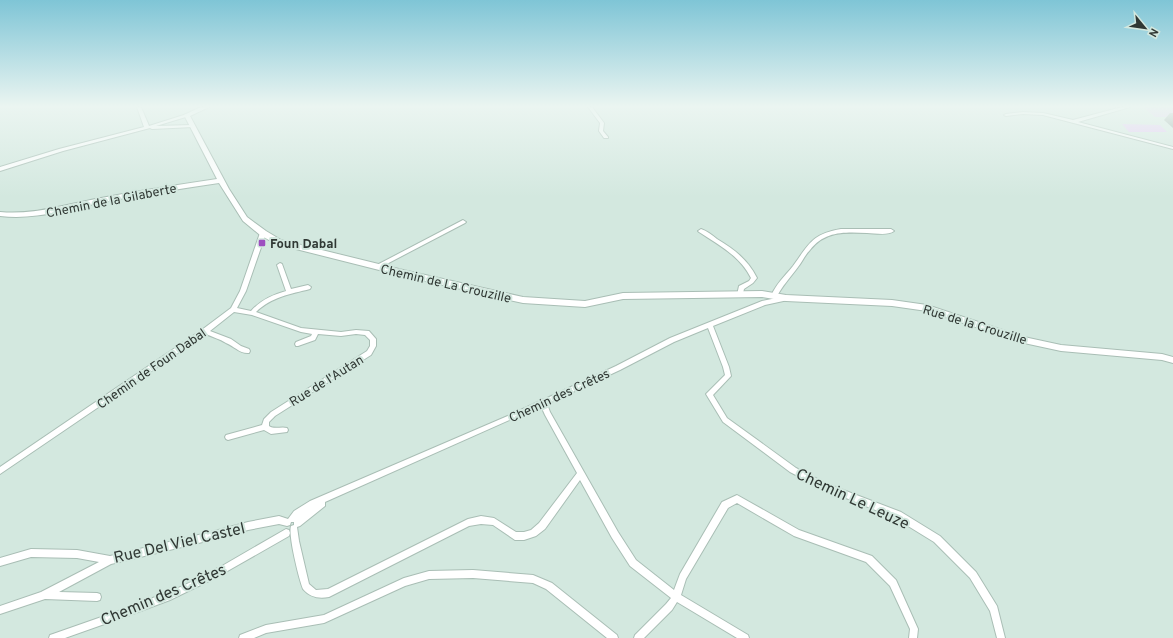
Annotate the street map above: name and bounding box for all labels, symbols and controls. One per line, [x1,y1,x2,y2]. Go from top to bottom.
north arrow [1125,8,1165,48]
text: N [1145,26,1161,39]
street label: Chemin de la Gilaberte [45,181,178,222]
place label: Foun Dabal [270,237,337,253]
marker: Foun Dabal [257,238,267,248]
street label: Chemin de La Crouzille [379,262,512,308]
street label: Rue de la Crouzille [921,303,1028,349]
street label: Chemin de Foun Dabal [94,326,210,413]
street label: Rue de l'Autan [287,353,367,411]
street label: Chemin des Crêtes [507,366,613,427]
street label: Chemin Le Leuze [792,465,912,535]
street label: Rue Del Viel Castel [112,519,247,569]
street label: Chemin des Crêtes [98,560,230,631]

